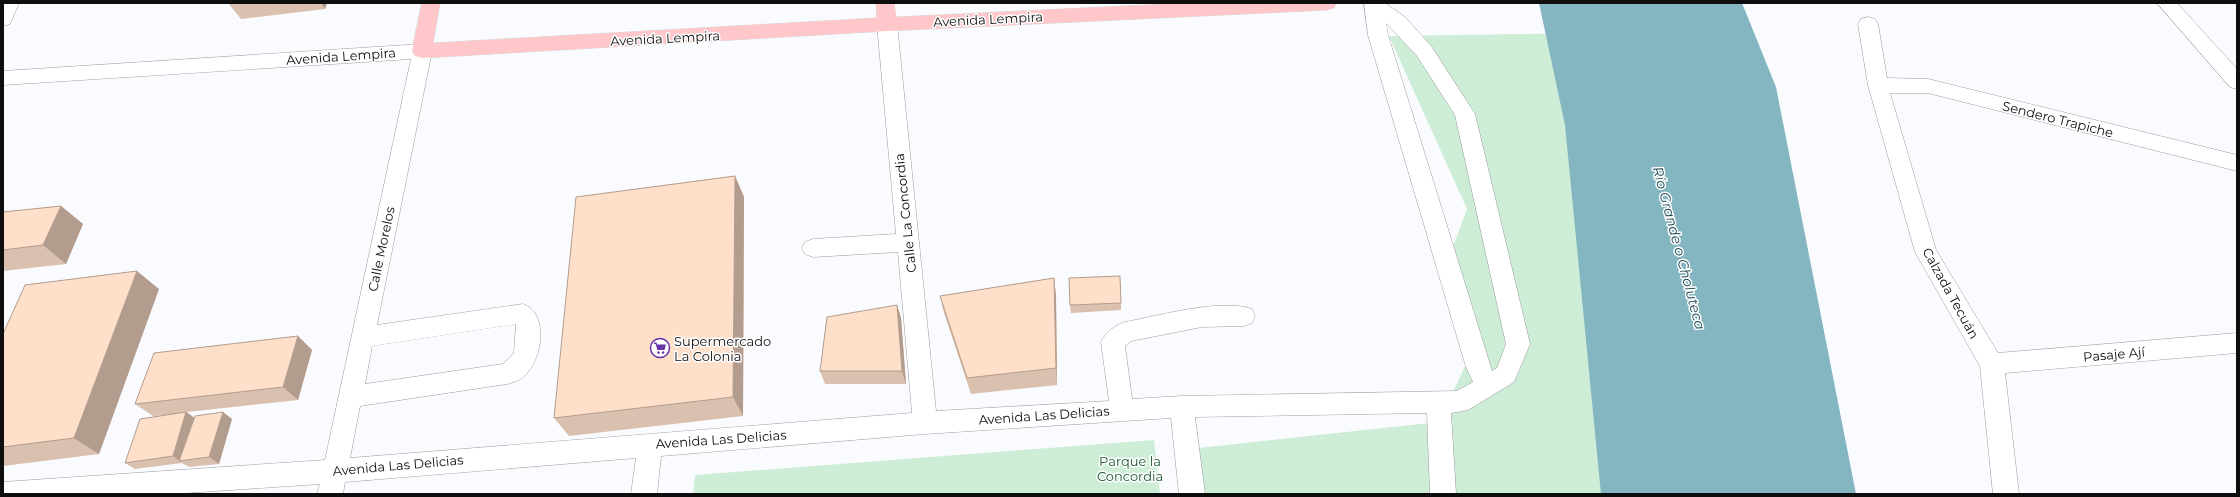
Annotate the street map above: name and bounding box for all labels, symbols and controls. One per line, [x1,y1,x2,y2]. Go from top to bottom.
street label: Avenida Lempira [933,8,1043,30]
street label: Avenida Lempira [610,27,720,49]
street label: Avenida Lempira [286,44,396,68]
street label: Sendero Trapiche [2001,97,2115,141]
street label: Calle La Concordia [891,152,919,274]
water label: Río Grande o Choluteca [1649,164,1709,332]
street label: Calle Morelos [364,205,398,293]
street label: Calzada Tecuán [1919,245,1983,341]
place label: Supermercado La Colonia [674,333,771,364]
supermarket icon: Supermercado La Colonia [649,337,671,359]
street label: Pasaje Ají [2082,343,2146,365]
street label: Avenida Las Delicias [978,402,1110,428]
street label: Avenida Las Delicias [655,426,787,452]
street label: Avenida Las Delicias [332,451,464,479]
park label: Parque la Concordia [1097,453,1163,484]

